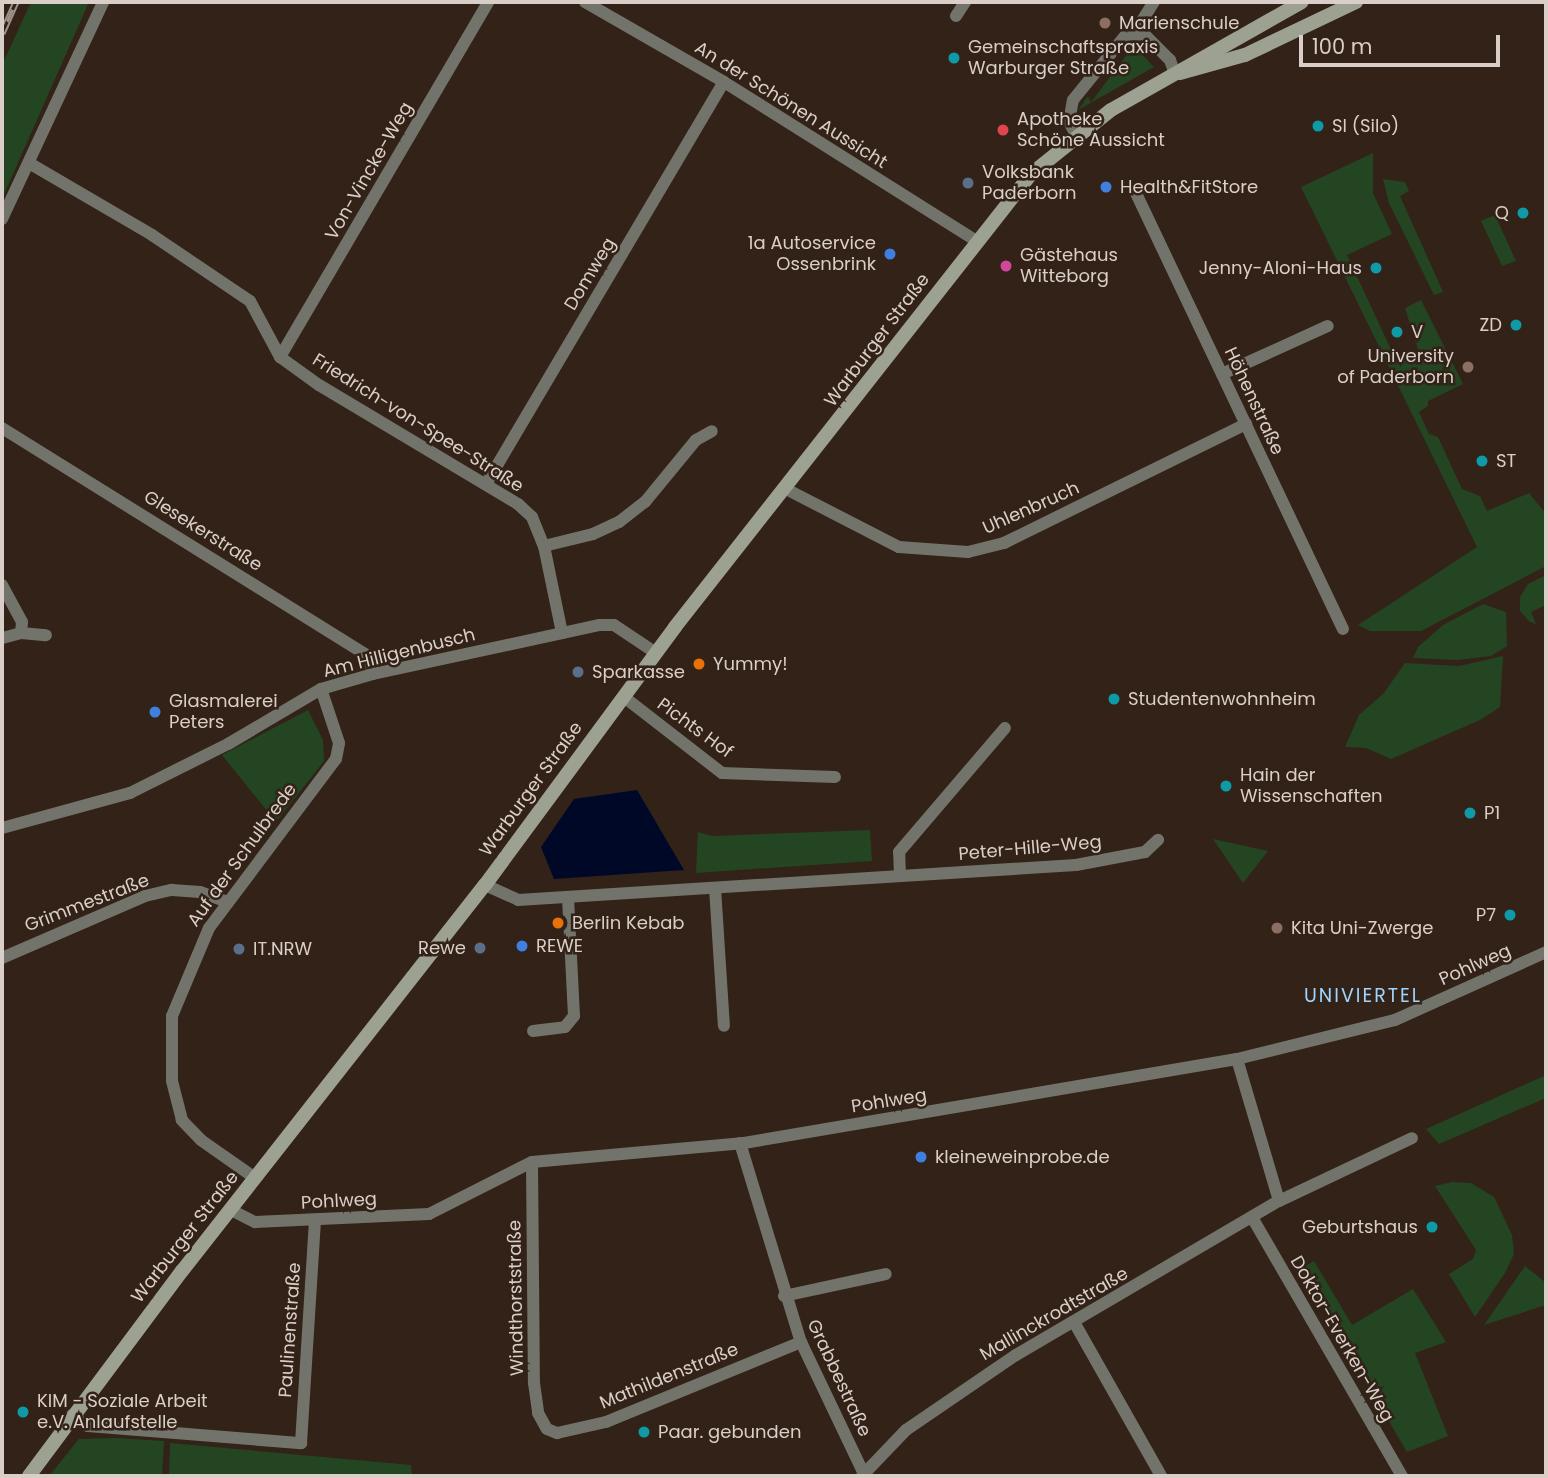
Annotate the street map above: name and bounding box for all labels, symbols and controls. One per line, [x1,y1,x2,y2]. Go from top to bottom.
place label: Marienschule [1119,12,1239,34]
marker: Marienschule [1097,15,1113,31]
scale bar [1303,21,1504,65]
text: 100 m [1312,32,1372,61]
street label: An der Schönen Aussicht [691,37,891,173]
place label: Gemeinschaftspraxis Warburger Straße [968,37,1158,80]
marker: Gemeinschaftspraxis Warburger Straße [946,50,962,66]
street label: Von-Vincke-Weg [321,98,417,244]
place label: Apotheke Schöne Aussicht [1017,109,1165,152]
place label: SI (Silo) [1332,115,1399,137]
marker: SI (Silo) [1310,118,1326,134]
marker: Apotheke Schöne Aussicht [995,122,1011,138]
place label: Volksbank Paderborn [982,162,1077,204]
marker: Volksbank Paderborn [960,175,976,191]
place label: Health&FitStore [1120,176,1258,198]
marker: Health&FitStore [1098,179,1114,195]
place label: Q [1495,202,1509,224]
marker: Q [1515,205,1531,221]
place label: 1a Autoservice Ossenbrink [748,233,876,276]
street label: Domweg [560,234,620,314]
place label: Gästehaus Witteborg [1020,245,1118,288]
marker: 1a Autoservice Ossenbrink [882,246,898,262]
place label: Jenny-Aloni-Haus [1199,257,1362,279]
marker: Gästehaus Witteborg [998,258,1014,274]
marker: Jenny-Aloni-Haus [1368,260,1384,276]
street label: Warburger Straße [820,269,934,411]
place label: ZD [1480,314,1502,336]
marker: ZD [1508,317,1524,333]
place label: V [1411,321,1423,343]
marker: V [1389,324,1405,340]
street label: Höhenstraße [1220,344,1288,458]
place label: University of Paderborn [1337,346,1454,388]
street label: Friedrich-von-Spee-Straße [309,349,527,497]
marker: University of Paderborn [1460,359,1476,375]
place label: ST [1496,450,1516,472]
marker: ST [1474,453,1490,469]
street label: Uhlenbruch [979,477,1083,539]
street label: Glesekerstraße [140,486,266,576]
street label: Am Hilligenbusch [321,624,477,682]
place label: Yummy! [713,653,788,675]
marker: Yummy! [691,656,707,672]
place label: Sparkasse [592,661,685,683]
marker: Sparkasse [570,664,586,680]
place label: Studentenwohnheim [1128,688,1316,710]
place label: Glasmalerei Peters [169,691,278,734]
marker: Studentenwohnheim [1106,691,1122,707]
street label: Pichts Hof [653,693,737,763]
marker: Glasmalerei Peters [147,704,163,720]
street label: Warburger Straße [475,717,587,861]
place label: Hain der Wissenschaften [1240,765,1383,808]
marker: Hain der Wissenschaften [1218,778,1234,794]
street label: Auf der Schulbrede [183,779,301,931]
place label: P1 [1484,802,1500,824]
marker: P1 [1462,805,1478,821]
street label: Peter-Hille-Weg [958,831,1102,865]
street label: Grimmestraße [22,869,152,937]
place label: P7 [1476,904,1496,926]
marker: P7 [1502,907,1518,923]
place label: Berlin Kebab [572,912,685,934]
marker: Berlin Kebab [550,915,566,931]
place label: Kita Uni-Zwerge [1291,917,1433,939]
marker: Kita Uni-Zwerge [1269,920,1285,936]
place label: REWE [536,935,583,957]
place label: Rewe [418,937,466,959]
place label: IT.NRW [253,938,312,960]
marker: REWE [514,938,530,954]
marker: Rewe [472,940,488,956]
street label: Pohlweg [1436,940,1514,990]
marker: IT.NRW [231,941,247,957]
district label: UNIVIERTEL [1305,985,1421,1007]
street label: Pohlweg [850,1084,928,1118]
place label: kleineweinprobe.de [935,1146,1110,1168]
marker: kleineweinprobe.de [913,1149,929,1165]
street label: Warburger Straße [127,1167,243,1307]
street label: Pohlweg [300,1188,378,1214]
place label: Geburtshaus [1302,1216,1418,1238]
marker: Geburtshaus [1424,1219,1440,1235]
street label: Windthorststraße [504,1220,528,1376]
street label: Doktor-Everken-Weg [1286,1252,1398,1426]
street label: Paulinenstraße [275,1262,305,1398]
street label: Mallinckrodtstraße [976,1263,1132,1365]
street label: Grabbestraße [802,1316,876,1440]
street label: Mathildenstraße [596,1338,742,1414]
place label: KIM - Soziale Arbeit e.V. Anlaufstelle [37,1391,208,1434]
marker: KIM - Soziale Arbeit e.V. Anlaufstelle [15,1404,31,1420]
place label: Paar. gebunden [658,1421,801,1443]
marker: Paar. gebunden [636,1424,652,1440]

